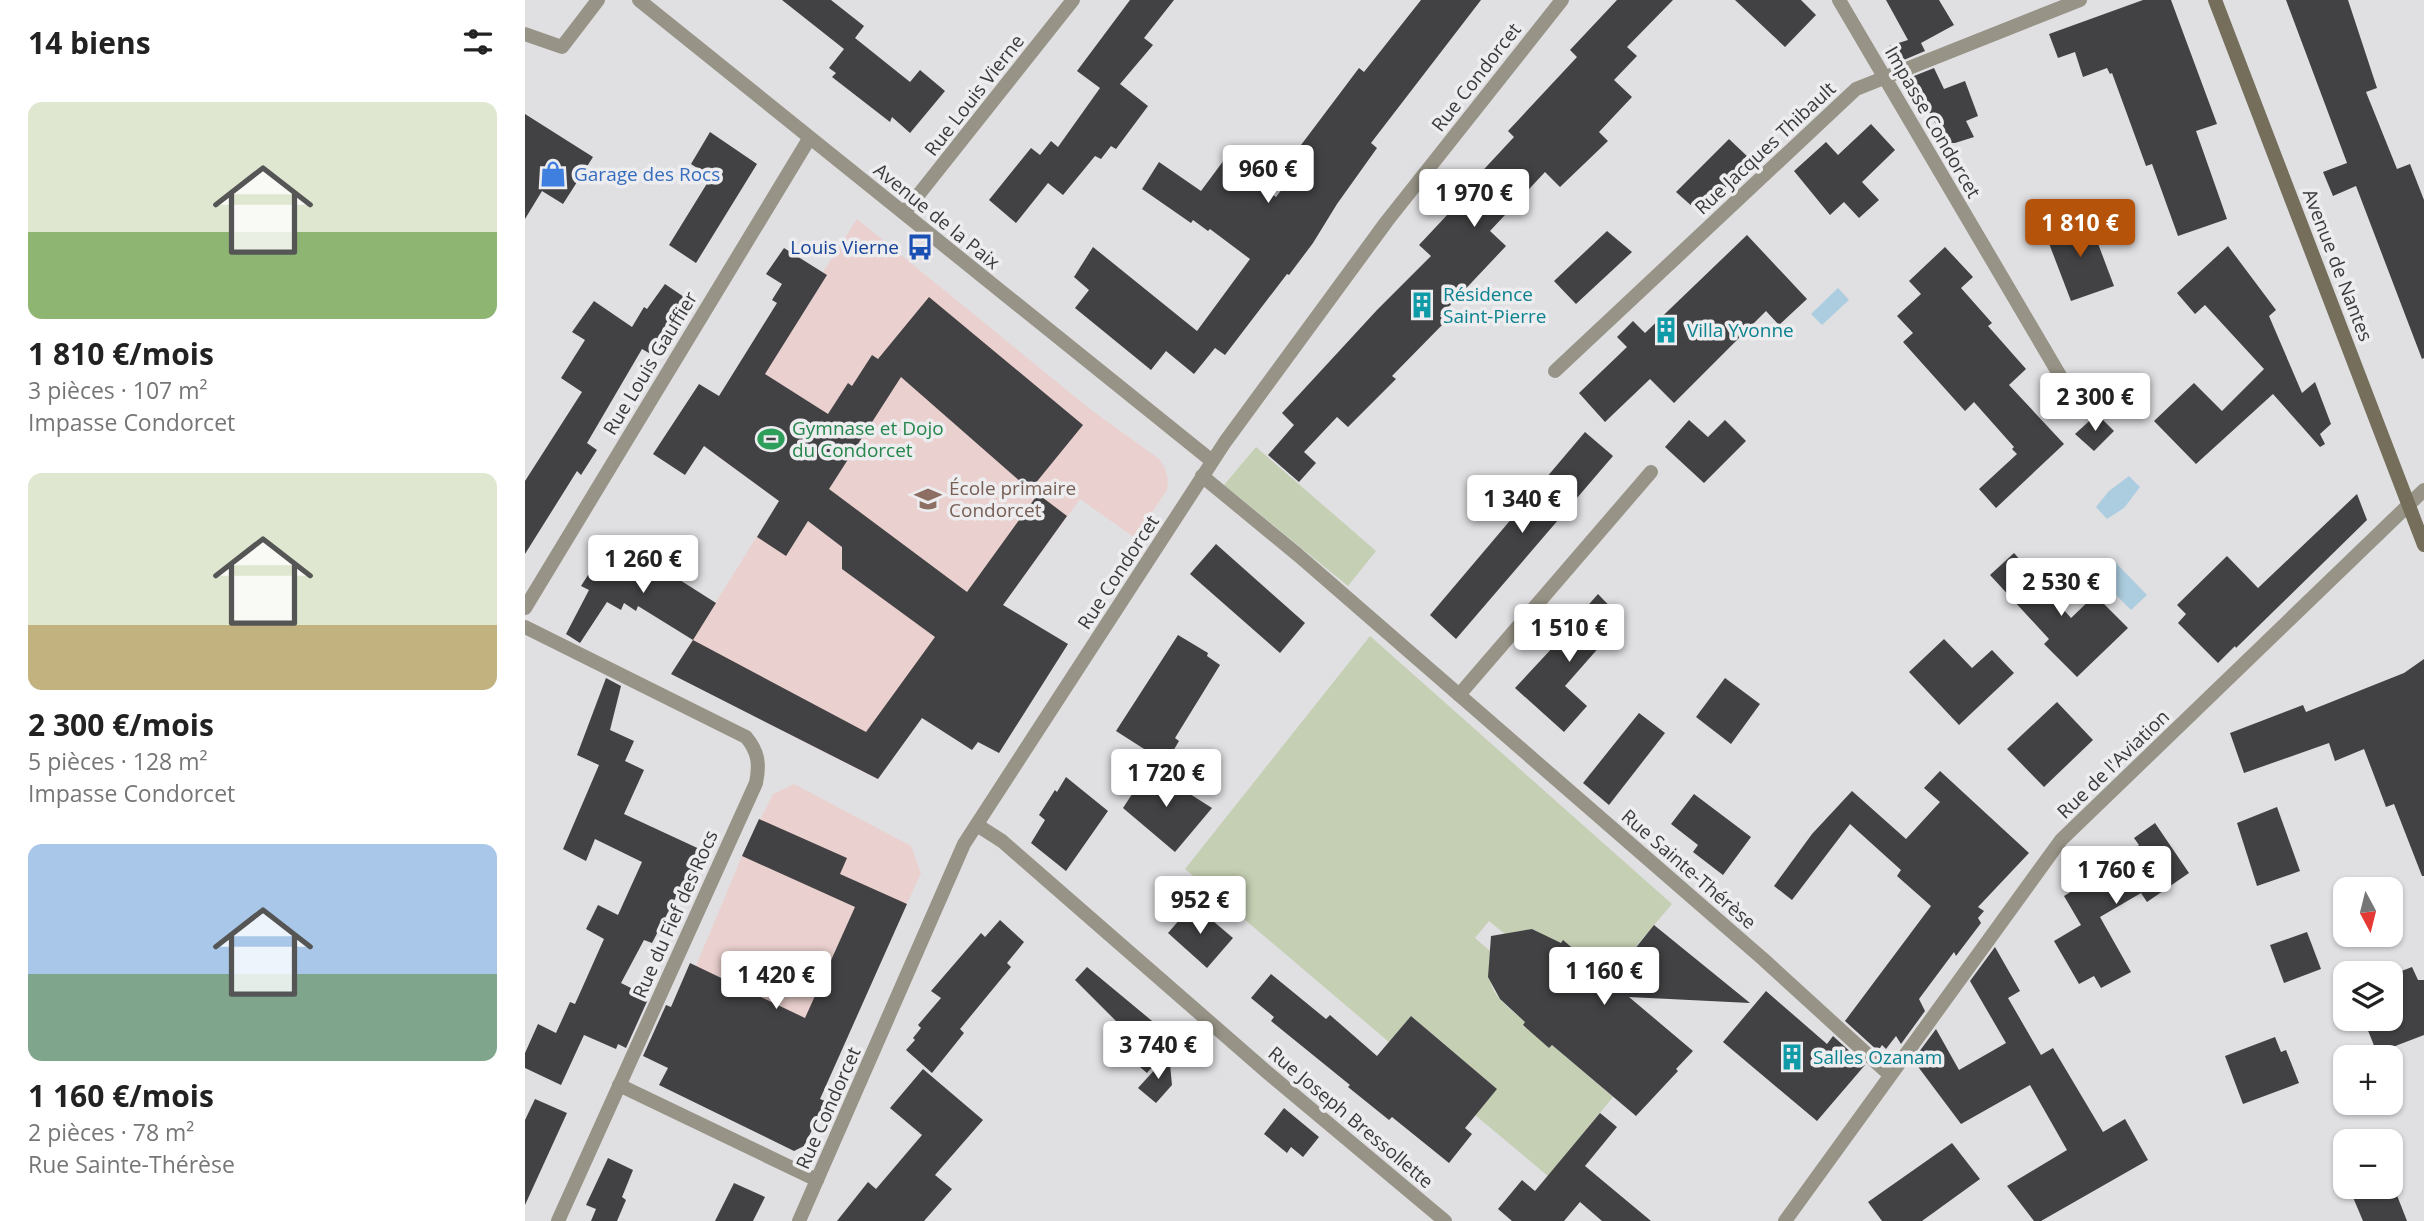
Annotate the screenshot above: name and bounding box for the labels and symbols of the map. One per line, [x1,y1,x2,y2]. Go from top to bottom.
street label: Rue Condorcet [1425,17,1527,137]
street label: Rue Louis Vierne [918,29,1030,161]
street label: Impasse Condorcet [1879,41,1987,203]
street label: Rue Jacques Thibault [1689,76,1841,220]
pin: 960 € [1219,146,1317,205]
street label: Avenue de la Paix [868,157,1006,275]
shop icon: Garage des Rocs [538,159,568,189]
place label: Garage des Rocs [574,161,720,187]
pin: 1 970 € [1409,170,1539,229]
street label: Avenue de Nantes [2297,185,2379,345]
pin: 1 810 € [2015,200,2145,259]
bus stop icon: Louis Vierne [905,232,935,262]
place label: Louis Vierne [790,234,899,260]
place label: Résidence Saint-Pierre [1443,281,1546,329]
street label: Rue Louis Gauffier [597,286,703,439]
building icon: Résidence Saint-Pierre [1407,290,1437,320]
building icon: Villa Yvonne [1651,315,1681,345]
place label: Villa Yvonne [1687,317,1794,343]
pin: 2 300 € [2030,374,2160,433]
place label: Gymnase et Dojo du Condorcet [792,415,944,463]
sports icon: Gymnase et Dojo du Condorcet [756,424,786,454]
place label: École primaire Condorcet [949,475,1076,523]
pin: 1 340 € [1457,476,1587,535]
school or university icon: École primaire Condorcet [913,484,943,514]
street label: Rue Condorcet [1071,510,1165,634]
pin: 1 260 € [578,536,708,595]
pin: 2 530 € [1996,558,2126,618]
pin: 1 510 € [1504,604,1634,664]
street label: Rue de l'Aviation [2051,704,2175,824]
pin: 1 720 € [1101,750,1231,809]
street label: Rue Sainte-Thérèse [1616,803,1762,935]
street label: Rue du Fief des Rocs [626,826,724,1002]
pin: 1 760 € [2051,846,2181,906]
pin: 952 € [1151,876,1249,936]
north arrow [2333,877,2403,947]
pin: 1 160 € [1539,948,1669,1007]
pin: 1 420 € [711,951,841,1011]
pin: 3 740 € [1093,1021,1223,1081]
street label: Rue Joseph Bressollette [1263,1040,1439,1194]
street label: Rue Condorcet [789,1042,867,1173]
building icon: Salles Ozanam [1777,1042,1807,1072]
place label: Salles Ozanam [1813,1044,1942,1070]

